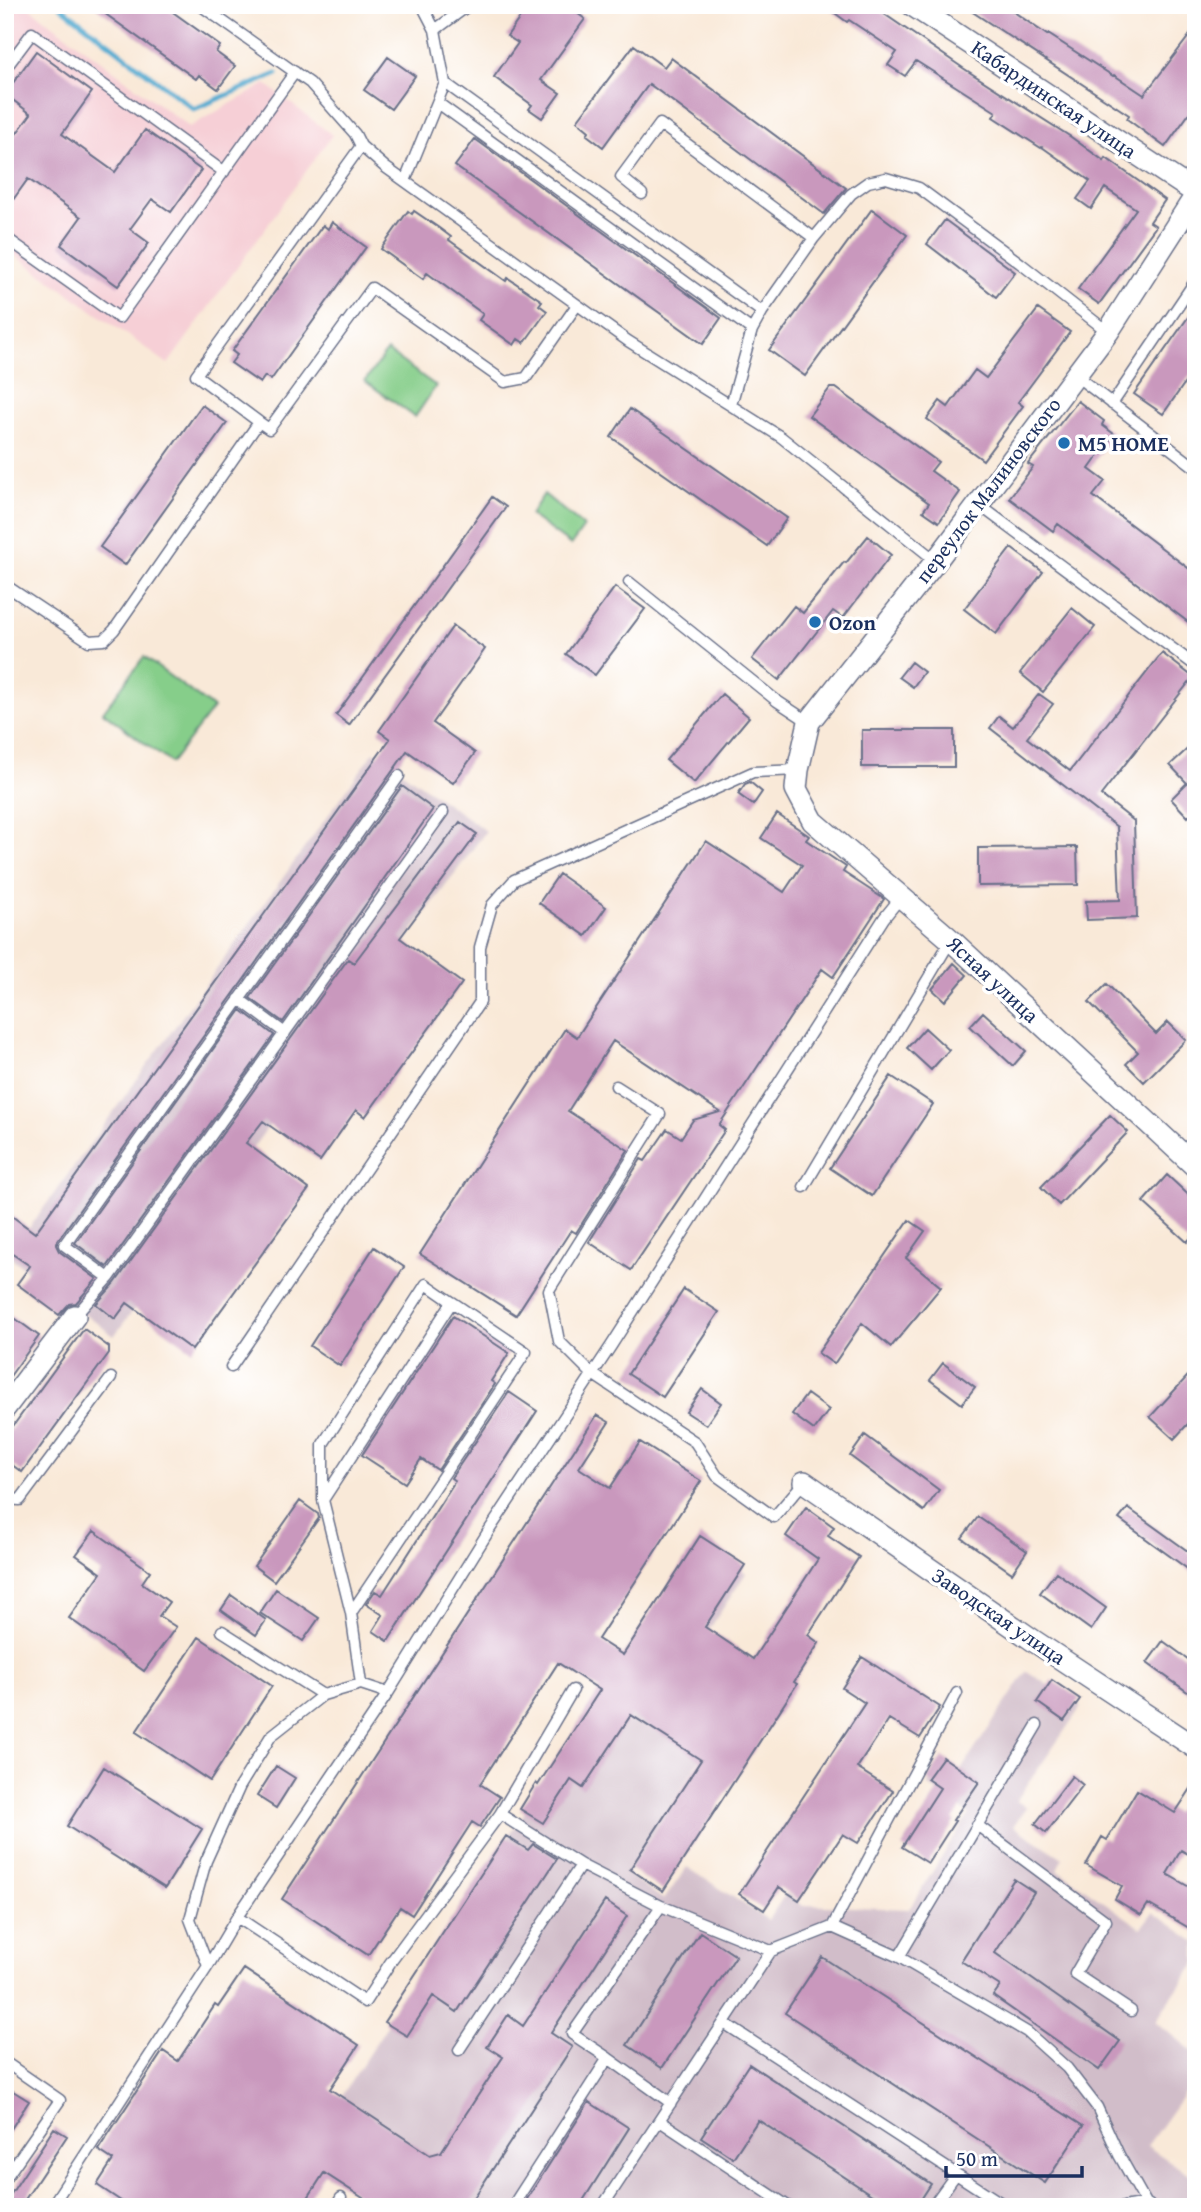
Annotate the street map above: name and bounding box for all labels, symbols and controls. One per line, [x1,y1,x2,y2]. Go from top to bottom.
street label: Кабардинская улица [965,32,1143,166]
street label: переулок Малиновского [908,391,1068,589]
place label: M5 HOME [1078,428,1169,459]
marker: M5 HOME [1056,435,1072,451]
place label: Ozon [829,607,876,638]
marker: Ozon [807,614,823,630]
street label: Ясная улица [939,928,1046,1030]
street label: Заводская улица [926,1560,1072,1672]
scale bar [946,2135,1082,2179]
text: 50 m [956,2143,998,2174]

